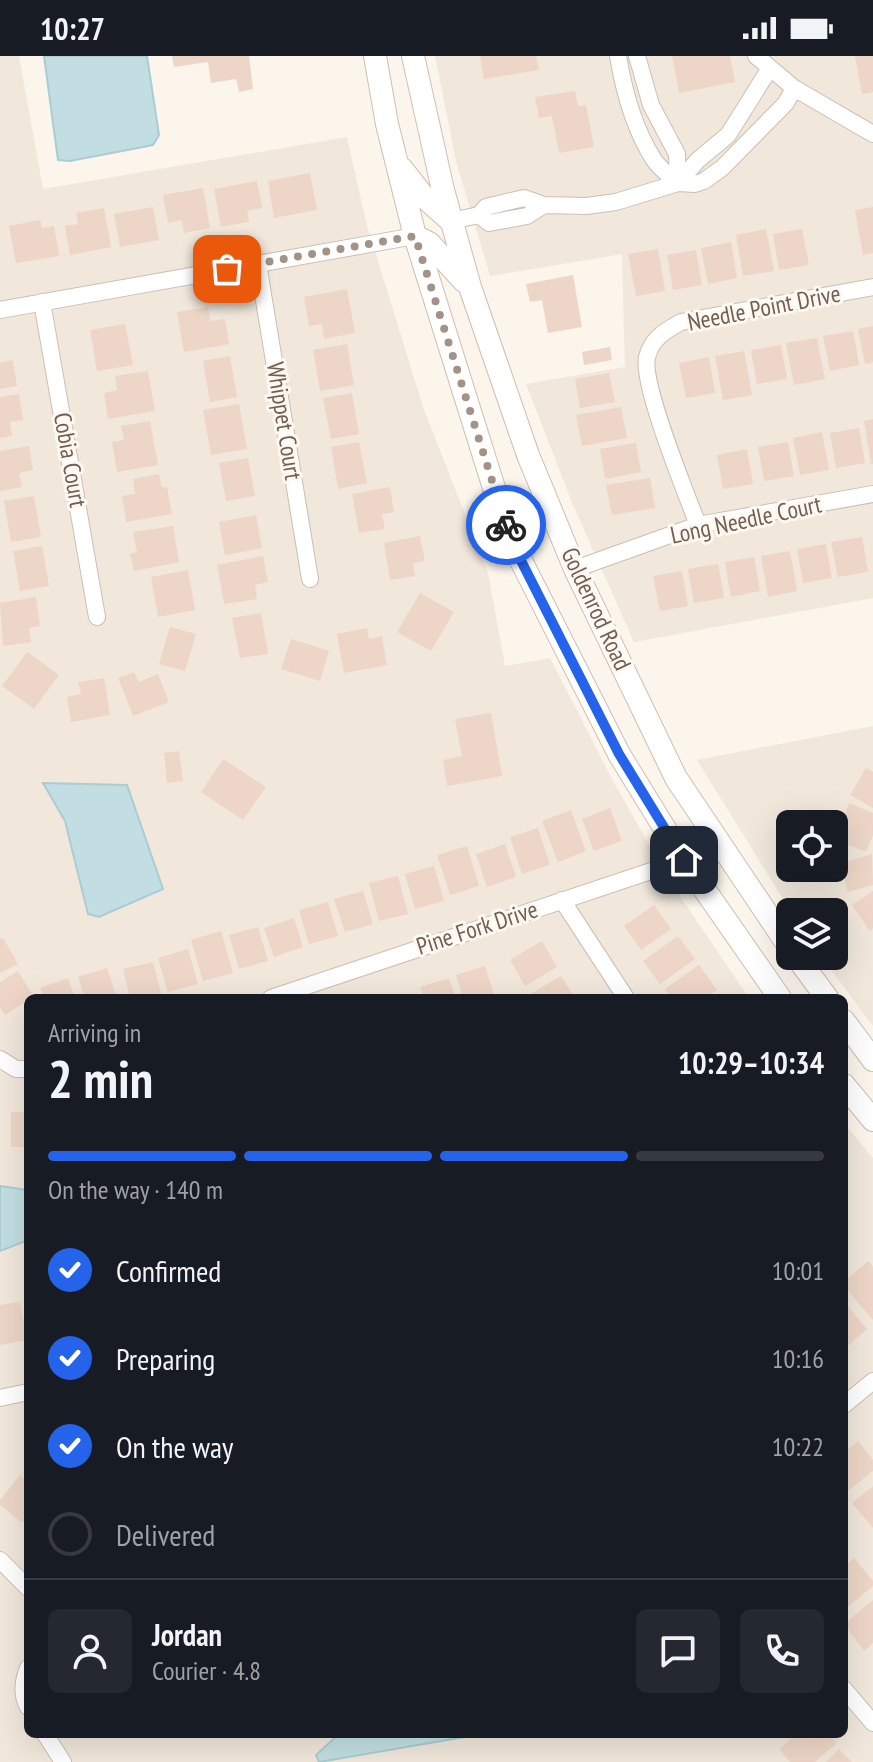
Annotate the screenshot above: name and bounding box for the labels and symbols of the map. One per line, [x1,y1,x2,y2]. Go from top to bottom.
pin [193,235,261,303]
street label: Needle Point Drive [685,277,843,338]
street label: Whippet Court [260,360,309,483]
street label: Cobia Court [47,410,94,510]
courier [466,485,546,565]
street label: Long Needle Court [668,488,825,551]
street label: Goldenrod Road [555,542,638,675]
pin [650,826,718,894]
street label: Pine Fork Drive [412,893,541,962]

